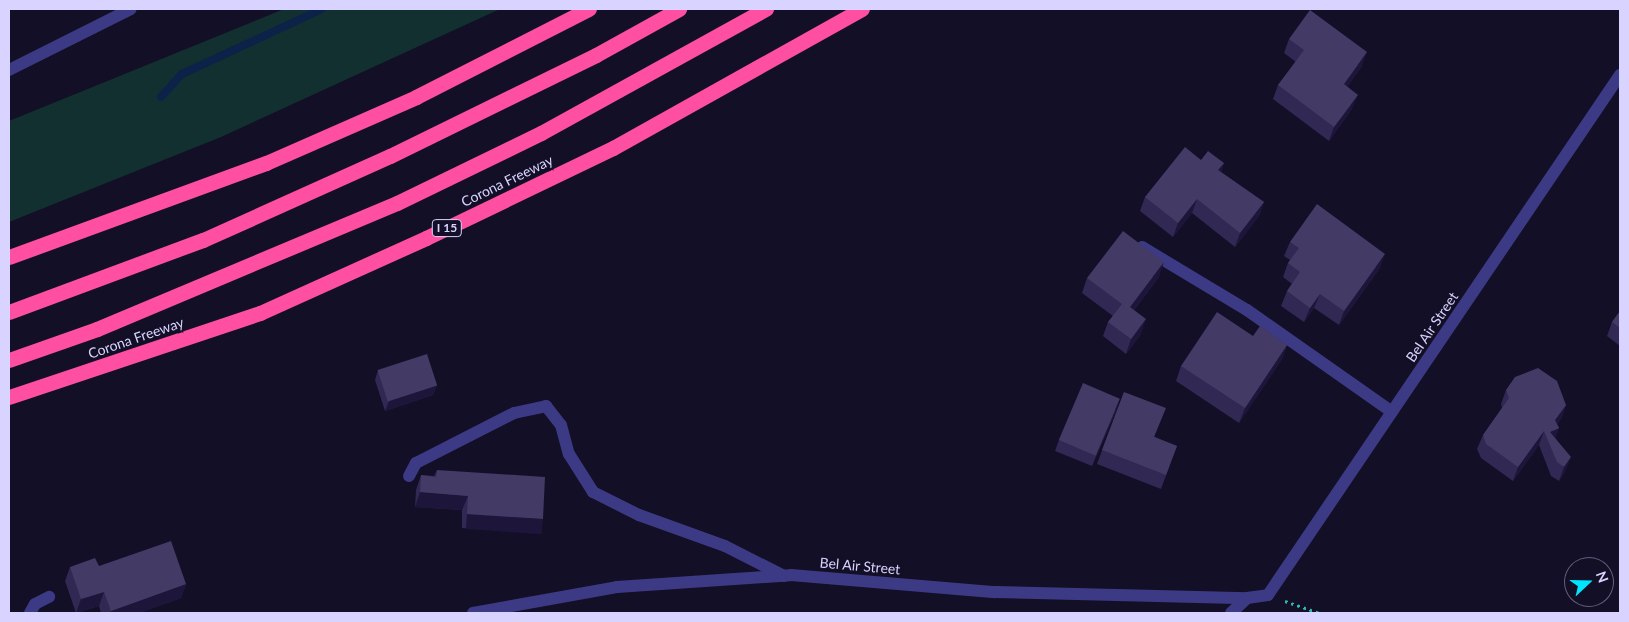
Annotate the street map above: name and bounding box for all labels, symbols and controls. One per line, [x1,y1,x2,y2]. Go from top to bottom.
street label: Corona Freeway [458,152,556,210]
road number: I 15 [431,218,463,238]
street label: Bel Air Street [1402,288,1462,366]
street label: Corona Freeway [86,314,186,362]
street label: Bel Air Street [819,554,901,578]
north arrow [1564,557,1614,607]
text: N [1593,569,1612,585]

